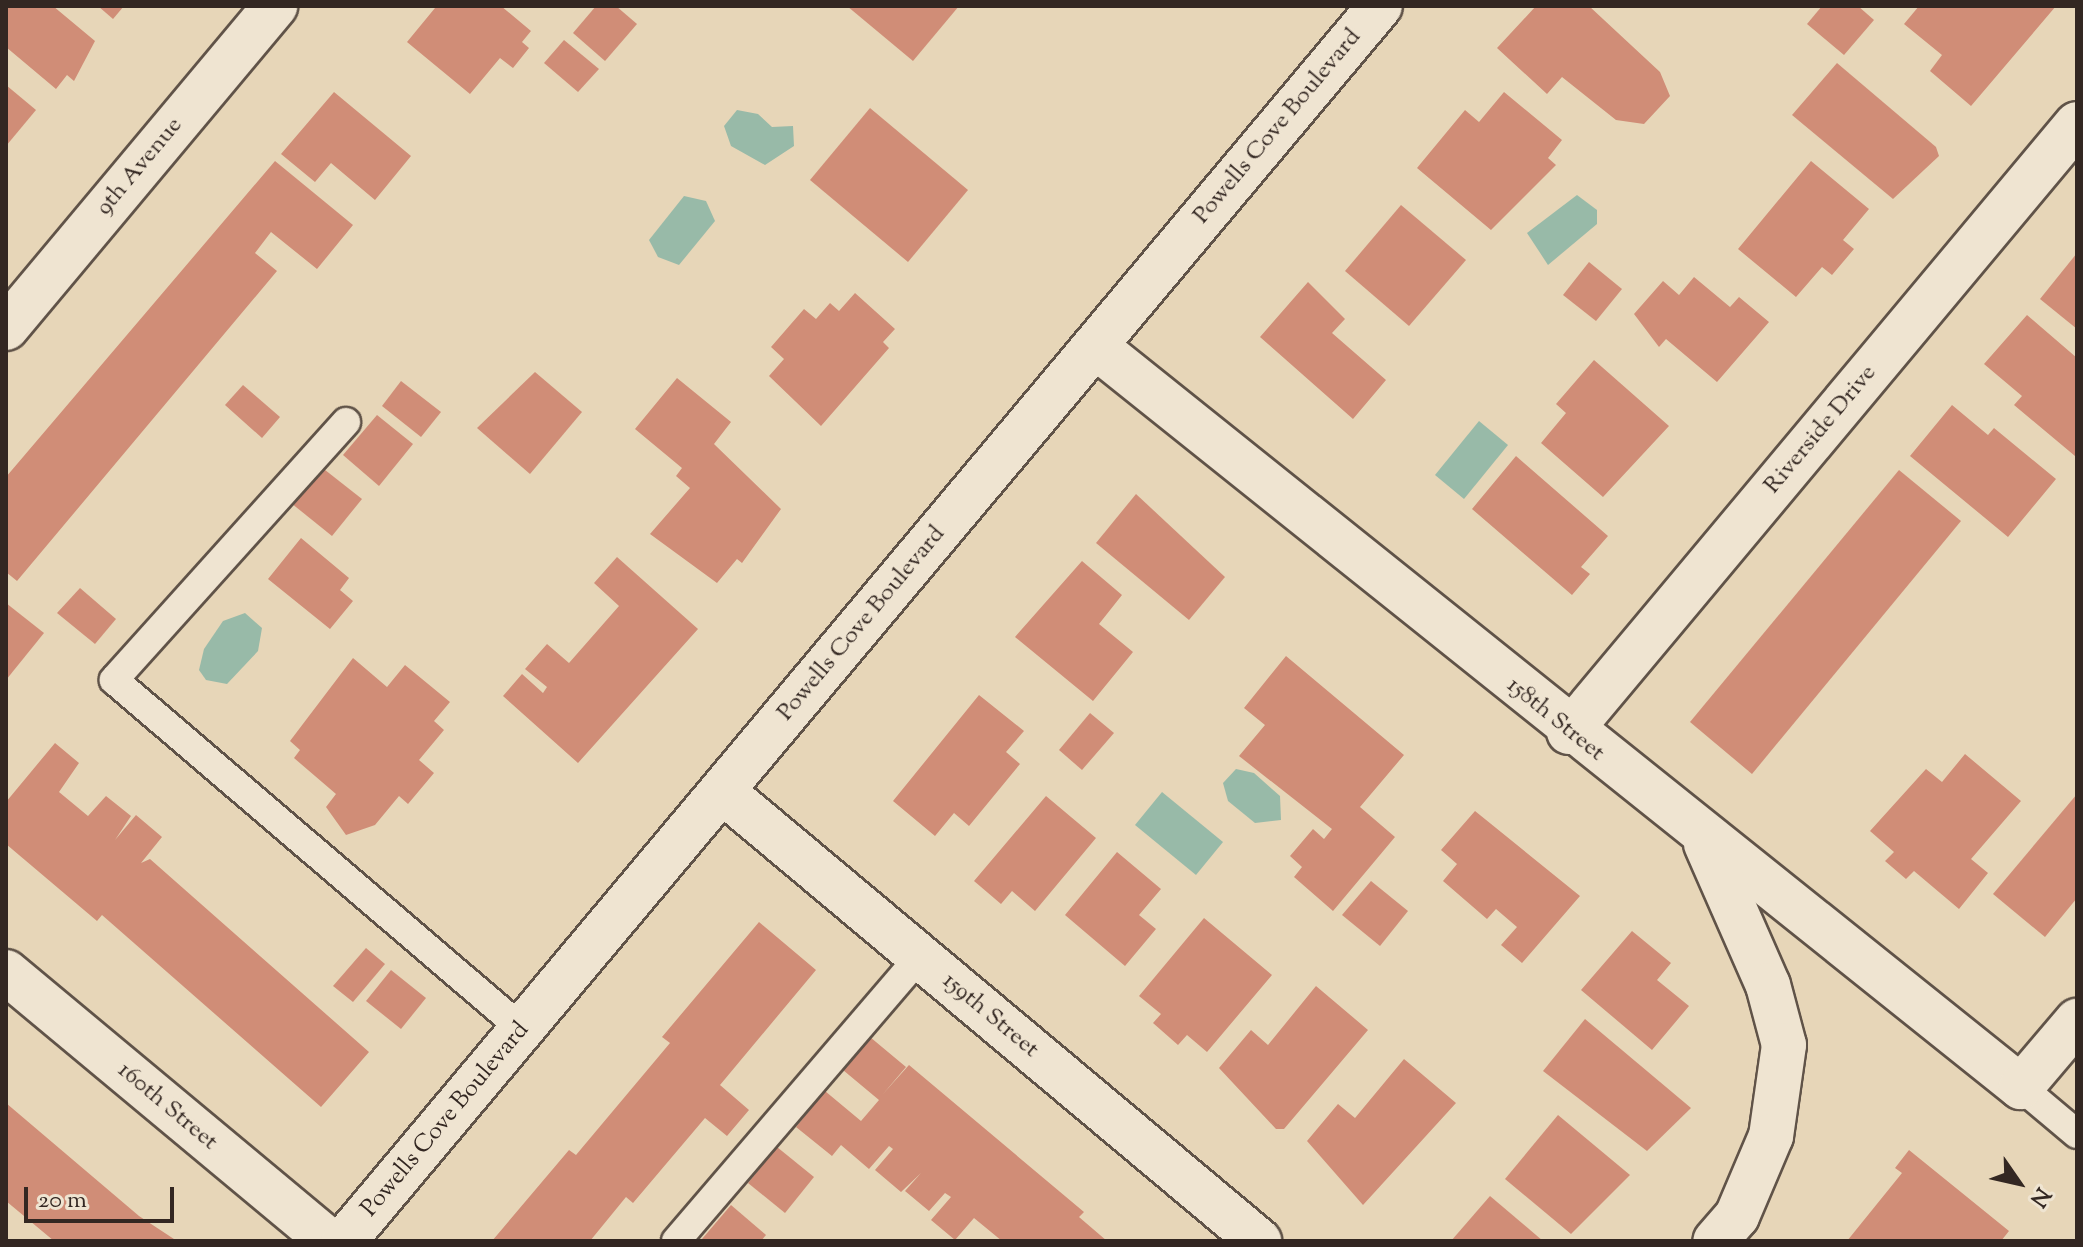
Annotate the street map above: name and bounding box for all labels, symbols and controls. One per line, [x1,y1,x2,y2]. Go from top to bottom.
street label: Powells Cove Boulevard [1188,24,1368,230]
street label: 9th Avenue [91,112,189,222]
street label: Riverside Drive [1759,360,1883,500]
street label: Powells Cove Boulevard [772,521,952,727]
street label: 158th Street [1500,672,1610,768]
street label: 159th Street [936,967,1044,1065]
street label: Powells Cove Boulevard [356,1017,536,1223]
street label: 160th Street [111,1057,223,1157]
north arrow [1979,1143,2059,1223]
scale bar [28,1171,178,1221]
text: N [2021,1180,2057,1213]
text: 20 m [38,1184,87,1218]

